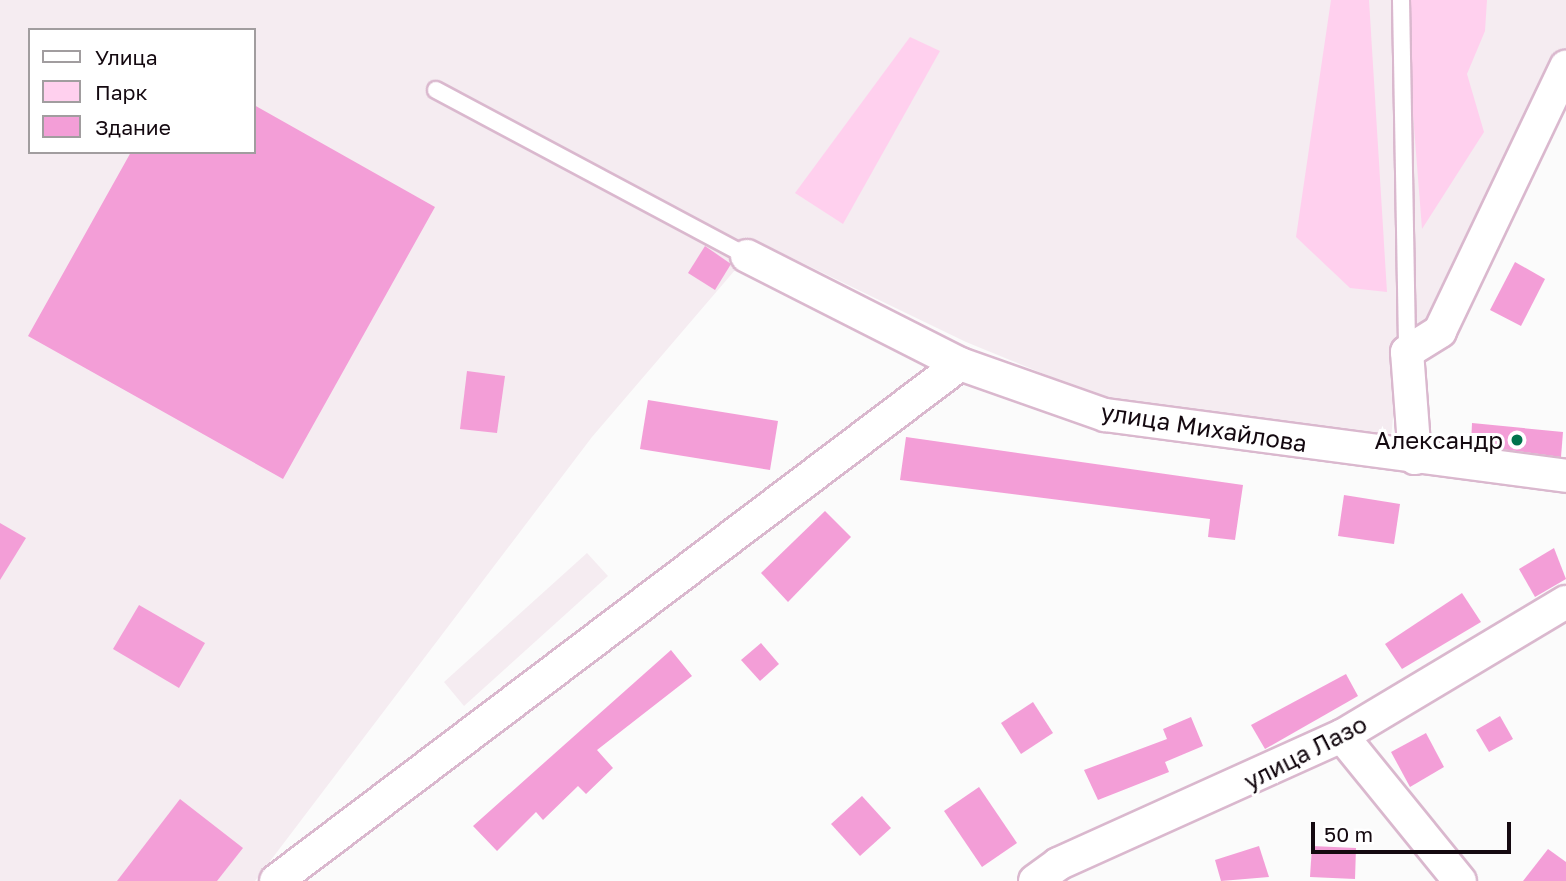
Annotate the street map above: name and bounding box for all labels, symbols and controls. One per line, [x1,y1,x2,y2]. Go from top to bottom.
legend [28,28,256,154]
text: Улица [95,44,158,70]
text: Парк [95,79,148,105]
text: Здание [95,114,171,140]
street label: улица Михайлова [1099,396,1309,458]
place label: Александр [1375,426,1503,454]
marker: Александр [1509,432,1525,448]
street label: улица Лазо [1239,709,1371,795]
scale bar [1314,808,1514,852]
text: 50 m [1324,821,1373,847]

